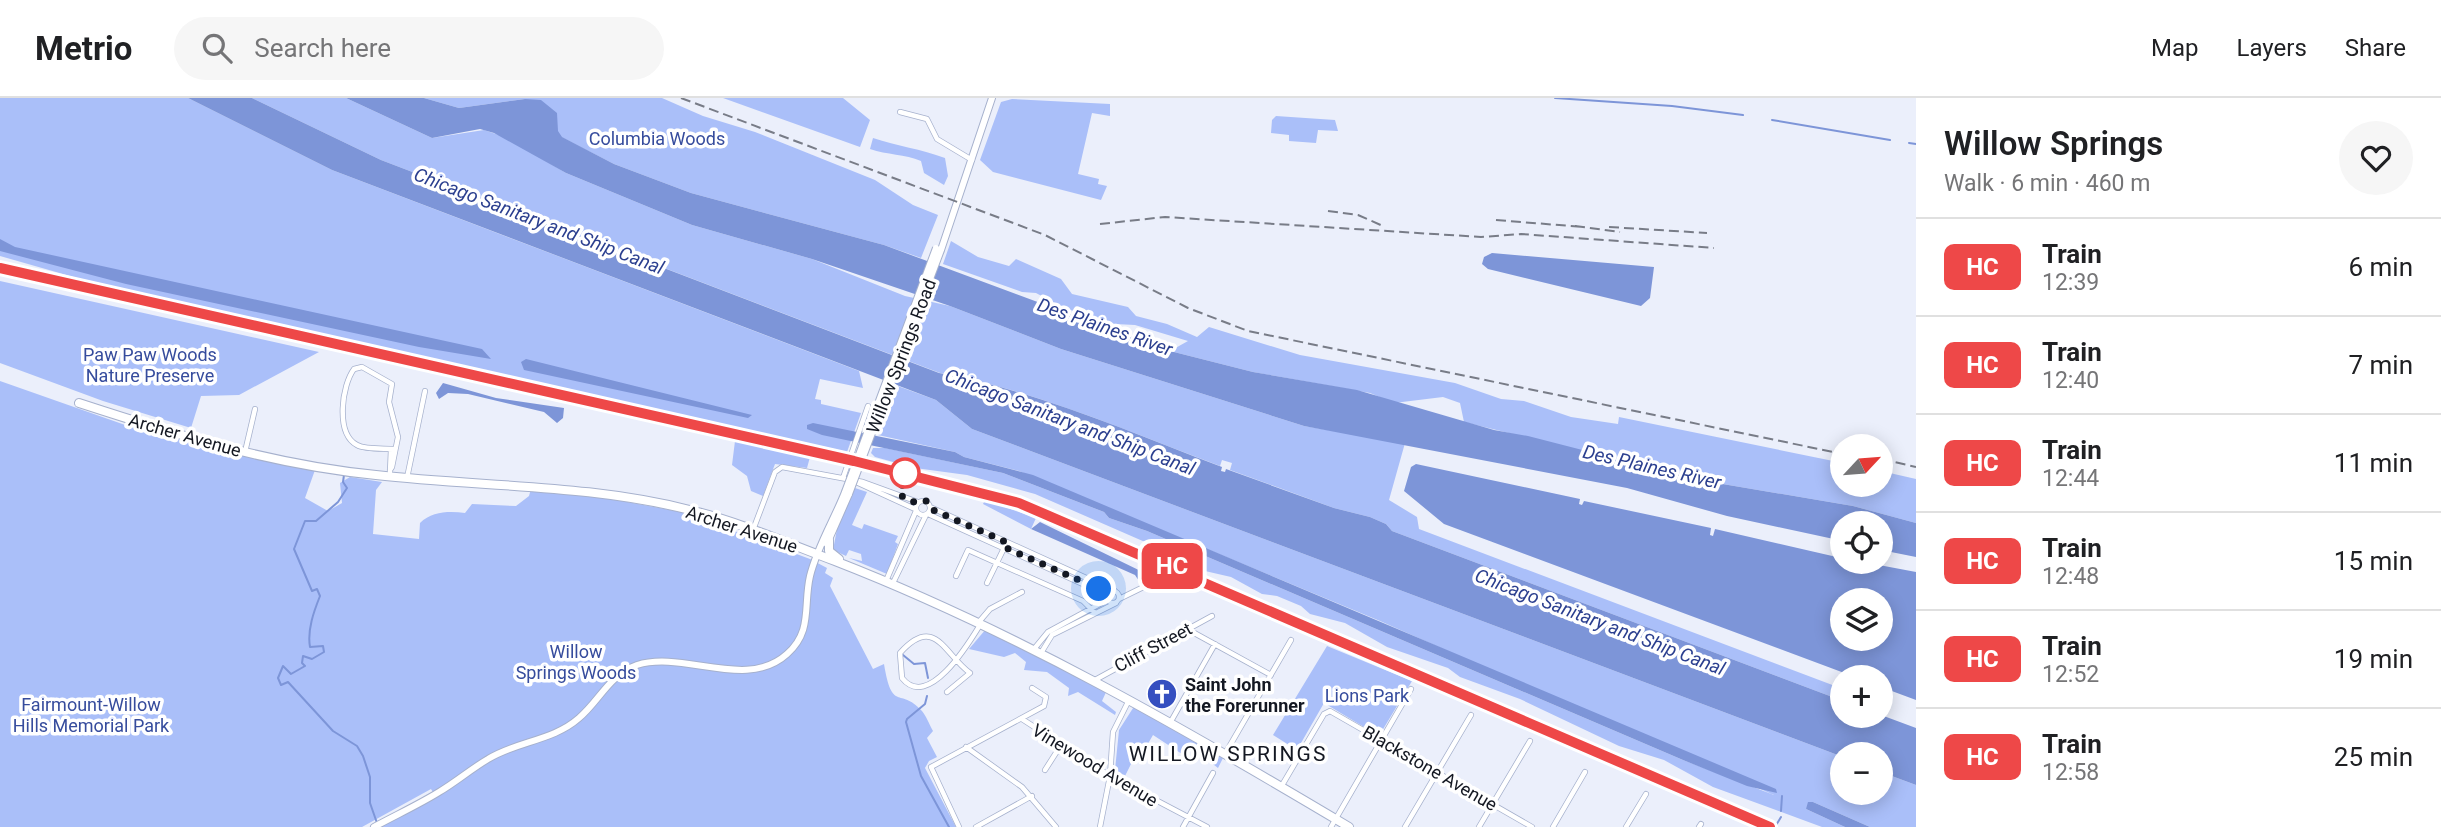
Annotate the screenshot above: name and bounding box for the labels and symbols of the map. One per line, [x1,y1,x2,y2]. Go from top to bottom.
park label: Columbia Woods [589,128,725,149]
water label: Chicago Sanitary and Ship Canal [411,163,668,280]
street label: Willow Springs Road [862,276,940,436]
water label: Des Plaines River [1034,293,1176,361]
park label: Paw Paw Woods Nature Preserve [83,344,217,386]
water label: Chicago Sanitary and Ship Canal [942,364,1199,481]
street label: Archer Avenue [126,409,244,461]
north arrow [1830,434,1894,497]
water label: Des Plaines River [1581,440,1724,494]
unlabelled marker [890,458,920,488]
street label: Archer Avenue [684,501,800,557]
line badge: HC [1140,543,1204,589]
water label: Chicago Sanitary and Ship Canal [1472,564,1729,681]
your location [1081,571,1116,606]
street label: Cliff Street [1111,618,1196,676]
park label: Willow Springs Woods [516,641,636,683]
place label: Saint John the Forerunner [1185,674,1305,716]
church icon: Saint John the Forerunner [1145,677,1179,711]
park label: Lions Park [1325,685,1410,706]
park label: Fairmount-Willow Hills Memorial Park [13,694,170,736]
street label: Vinewood Avenue [1028,719,1162,811]
street label: Blackstone Avenue [1359,721,1501,815]
district label: WILLOW SPRINGS [1129,742,1327,766]

